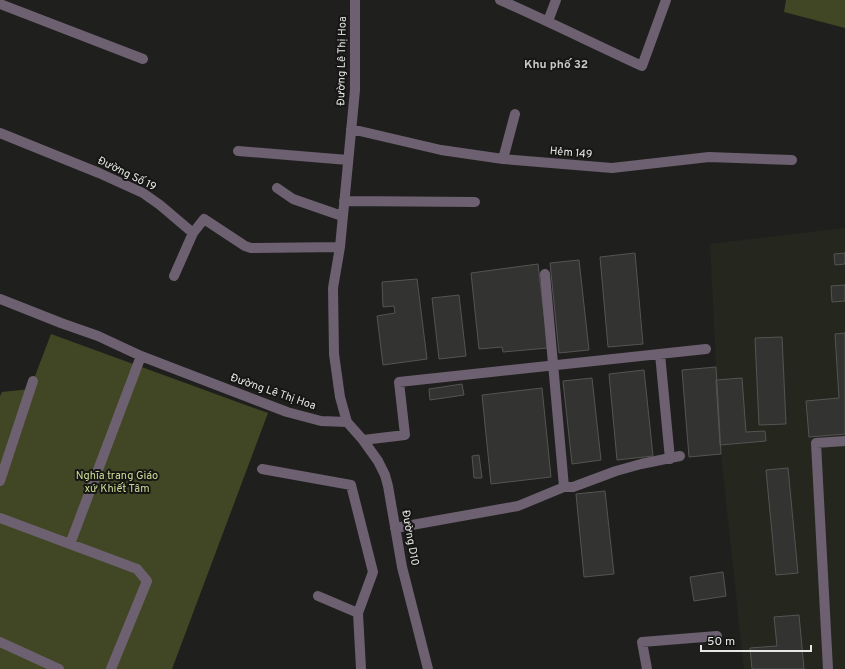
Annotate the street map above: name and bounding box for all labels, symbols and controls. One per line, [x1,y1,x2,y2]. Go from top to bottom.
street label: Đường Lê Thị Hoa [334,16,350,106]
district label: Khu phố 32 [524,57,588,73]
street label: Hẻm 149 [549,144,593,162]
street label: Đường Số 19 [95,154,159,194]
street label: Đường Lê Thị Hoa [228,371,318,413]
park label: Nghĩa trang Giáo xứ Khiết Tâm [76,469,158,496]
street label: Đường D10 [398,509,422,567]
scale bar [701,627,811,653]
text: 50 m [707,634,735,650]

